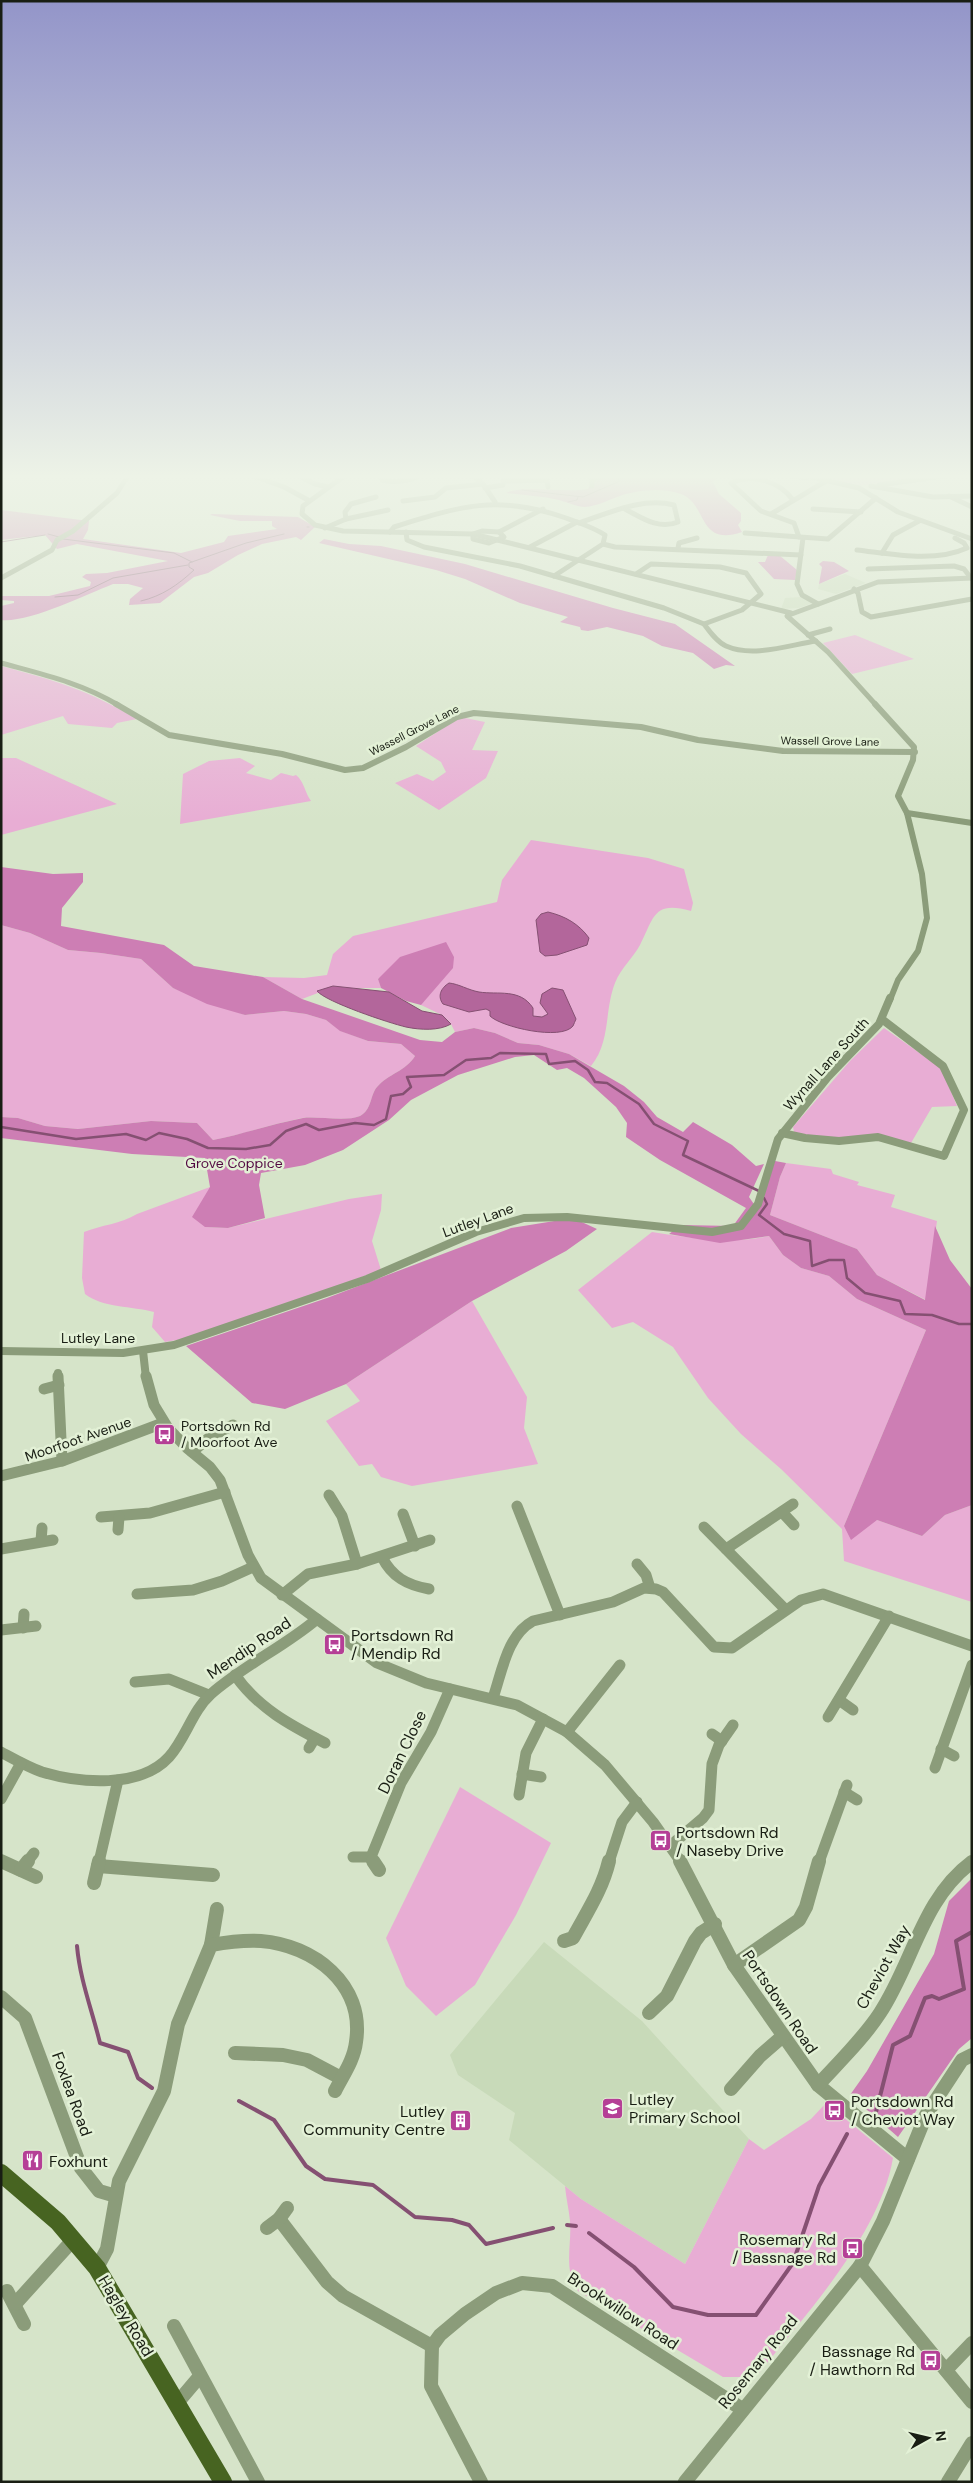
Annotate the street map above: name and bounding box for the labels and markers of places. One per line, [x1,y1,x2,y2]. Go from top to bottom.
place label: Portsdown Rd / Moorfoot Ave [181,1417,277,1451]
bus stop icon: Portsdown Rd / Moorfoot Ave [153,1422,177,1446]
place label: Portsdown Rd / Mendip Rd [351,1625,453,1664]
bus stop icon: Portsdown Rd / Mendip Rd [323,1632,347,1656]
place label: Portsdown Rd / Naseby Drive [676,1822,784,1861]
bus stop icon: Portsdown Rd / Naseby Drive [648,1829,672,1853]
place label: Lutley Primary School [629,2089,740,2128]
place label: Portsdown Rd / Cheviot Way [851,2091,955,2130]
school or university icon: Lutley Primary School [601,2096,625,2120]
bus stop icon: Portsdown Rd / Cheviot Way [823,2098,847,2122]
place label: Lutley Community Centre [303,2101,445,2140]
building icon: Lutley Community Centre [449,2108,473,2132]
restaurant icon: Foxhunt [21,2149,45,2173]
place label: Foxhunt [49,2151,108,2172]
place label: Rosemary Rd / Bassnage Rd [732,2229,836,2268]
bus stop icon: Rosemary Rd / Bassnage Rd [840,2236,864,2260]
place label: Bassnage Rd / Hawthorn Rd [809,2341,915,2380]
bus stop icon: Bassnage Rd / Hawthorn Rd [919,2348,943,2372]

